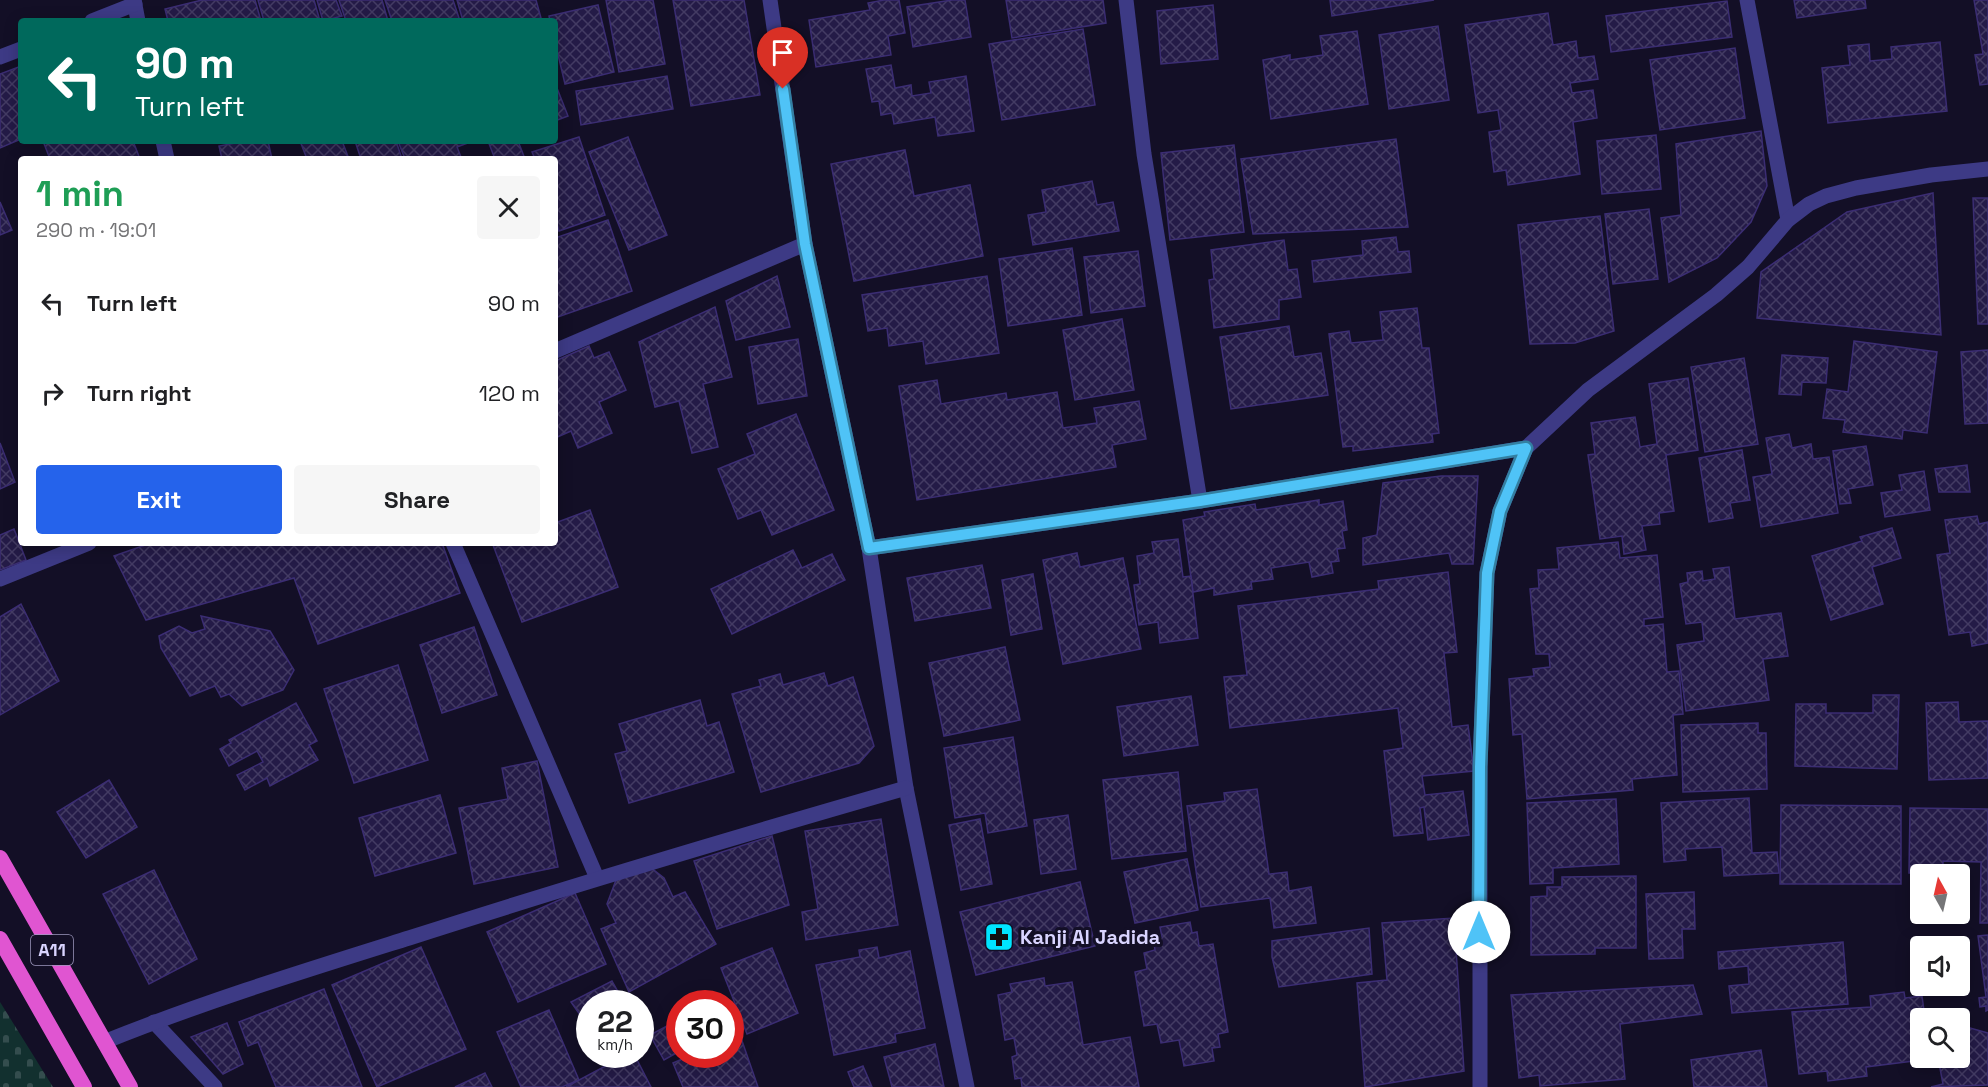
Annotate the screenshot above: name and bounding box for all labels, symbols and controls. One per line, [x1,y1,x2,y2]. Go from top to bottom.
pin [757,27,808,89]
icon: arrive [766,36,799,69]
text: 90 m [135,37,235,90]
icon: left [36,42,114,120]
text: Turn left [135,89,245,124]
text: 1 min [36,171,124,217]
button: close [477,176,540,239]
text: 290 m · 19:01 [36,217,156,243]
icon: left [36,287,69,320]
text: Turn left [87,289,177,317]
text: 90 m [488,289,540,317]
icon: right [36,377,69,410]
text: Turn right [87,379,192,407]
text: 120 m [479,379,540,407]
button: Exit [36,465,282,534]
button: Share [294,465,540,534]
north arrow [1910,864,1970,924]
map controls [1910,864,1970,1068]
position arrow [1447,900,1511,964]
pharmacy icon: Kanji Al Jadida [983,921,1015,953]
place label: Kanji Al Jadida [1020,924,1161,950]
road number: A11 [31,935,73,965]
button: sound [1910,936,1970,996]
speed limit sign: 30 [666,990,744,1068]
text: 22 [597,1002,633,1041]
button: search [1910,1008,1970,1068]
text: km/h [597,1035,633,1054]

